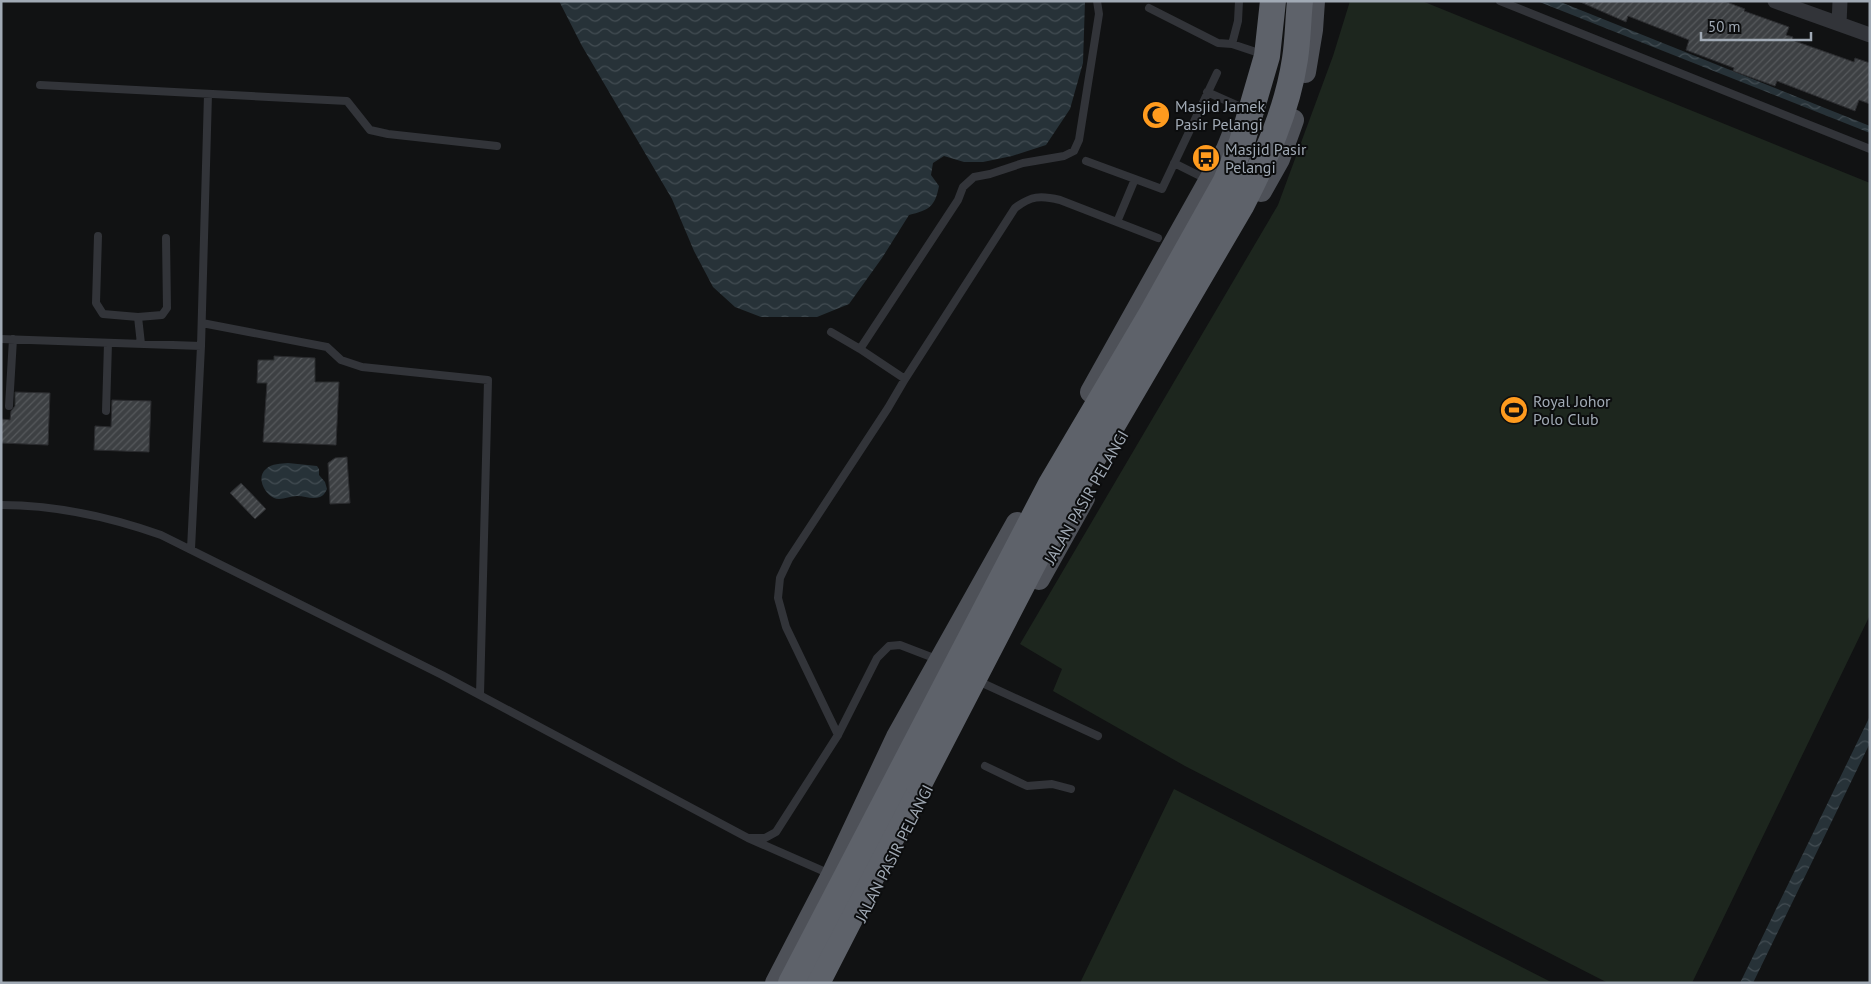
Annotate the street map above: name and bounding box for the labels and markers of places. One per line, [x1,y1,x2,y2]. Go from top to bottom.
place label: Masjid Jamek Pasir Pelangi [1175,96,1265,134]
mosque icon: Masjid Jamek Pasir Pelangi [1141,100,1171,130]
place label: Masjid Pasir Pelangi [1225,139,1307,177]
bus stop icon: Masjid Pasir Pelangi [1191,143,1221,173]
place label: Royal Johor Polo Club [1533,391,1611,429]
sports icon: Royal Johor Polo Club [1499,395,1529,425]

